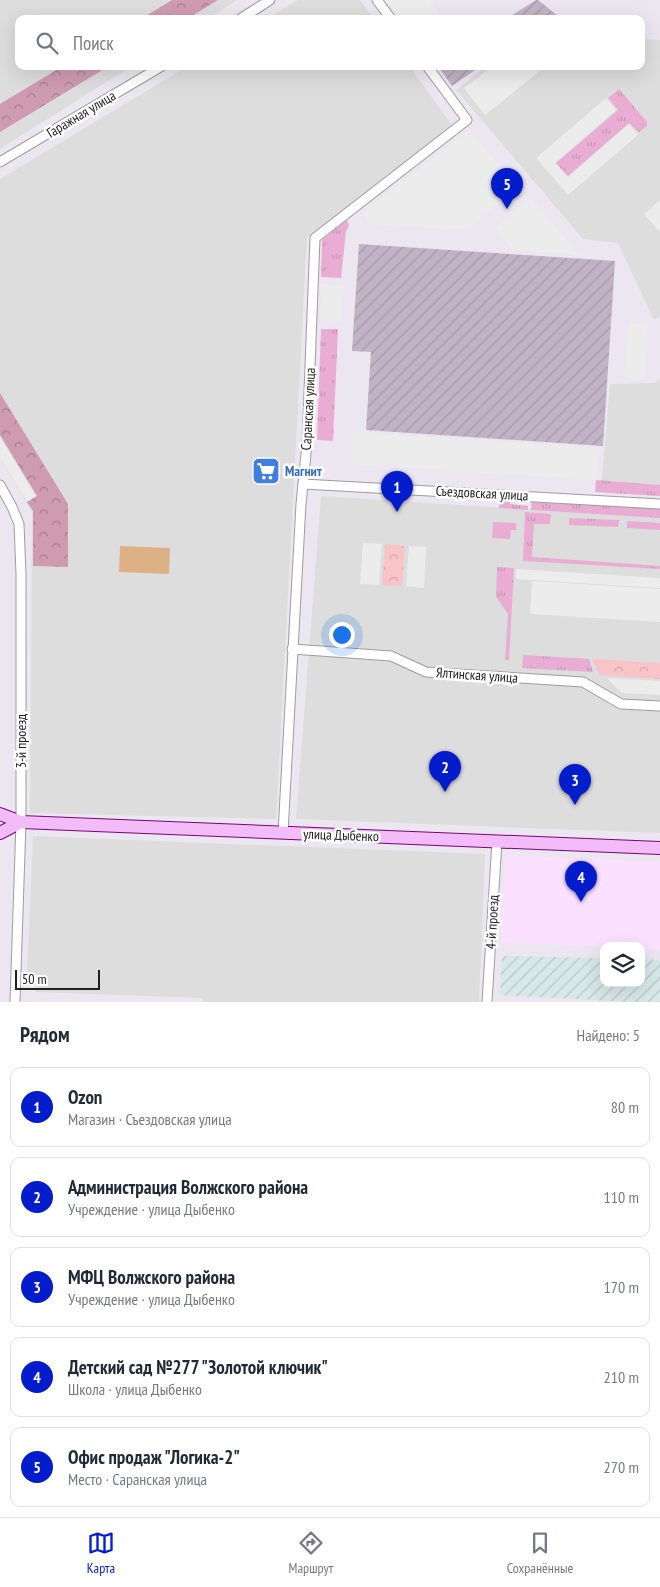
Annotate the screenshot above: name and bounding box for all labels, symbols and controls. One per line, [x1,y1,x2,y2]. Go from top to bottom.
search box [15,15,645,70]
icon: search [33,29,61,57]
text: Поиск [73,31,114,55]
street label: Гаражная улица [43,86,119,142]
pin: 5 [491,168,523,209]
street label: Саранская улица [297,367,319,451]
supermarket icon: Магнит [251,456,281,486]
place label: Магнит [285,462,322,480]
pin: 1 [381,471,413,512]
street label: Съездовская улица [435,482,529,504]
your location [329,622,355,648]
street label: Ялтинская улица [436,663,518,687]
street label: 3-й проезд [12,714,30,768]
pin: 2 [429,751,461,792]
pin: 3 [559,764,591,805]
street label: улица Дыбенко [303,825,379,845]
pin: 4 [565,861,597,902]
street label: 4-й проезд [482,894,502,950]
map controls [600,942,645,987]
button: layers [600,942,645,987]
scale bar [15,967,100,990]
text: 50 m [22,970,47,988]
text: Рядом [20,1021,70,1048]
text: Найдено: 5 [577,1025,640,1045]
text: Ozon [68,1085,102,1109]
text: 1 [33,1097,41,1117]
text: 80 m [611,1097,639,1117]
text: Магазин · Съездовская улица [68,1109,232,1129]
text: Администрация Волжского района [68,1175,308,1199]
text: 2 [33,1187,41,1207]
text: 110 m [604,1187,639,1207]
text: Учреждение · улица Дыбенко [68,1199,235,1219]
text: МФЦ Волжского района [68,1265,235,1289]
text: 3 [33,1277,41,1297]
text: 170 m [604,1277,639,1297]
text: Учреждение · улица Дыбенко [68,1289,235,1309]
text: Детский сад №277 "Золотой ключик" [68,1355,328,1379]
text: 4 [33,1367,41,1387]
text: 210 m [604,1367,639,1387]
text: Школа · улица Дыбенко [68,1379,202,1399]
text: Офис продаж "Логика-2" [68,1445,240,1469]
text: 5 [33,1457,41,1477]
text: 270 m [604,1457,639,1477]
text: Место · Саранская улица [68,1469,207,1489]
tab: Карта [87,1529,115,1577]
tab: Маршрут [289,1529,333,1577]
tab: Сохранённые [507,1529,573,1577]

